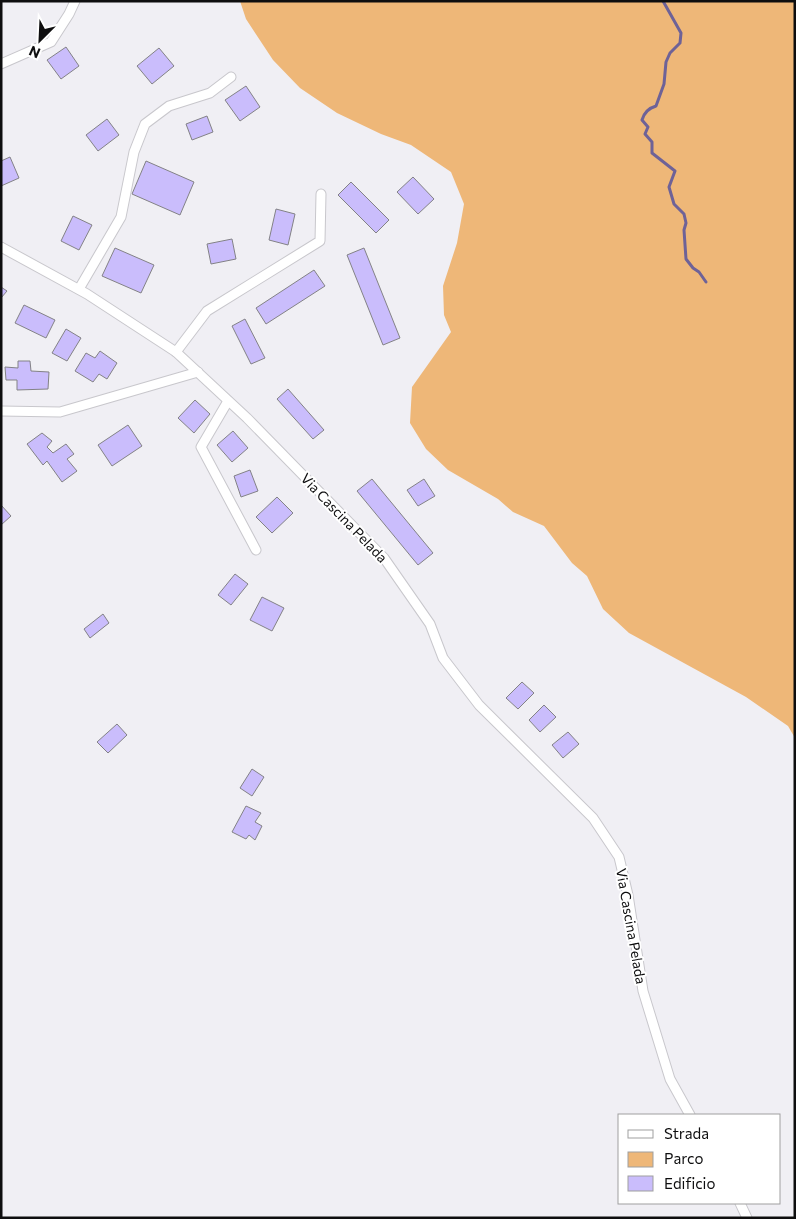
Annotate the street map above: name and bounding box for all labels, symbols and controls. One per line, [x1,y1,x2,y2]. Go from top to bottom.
north arrow [15,15,65,65]
text: N [26,42,43,62]
street label: Via Cascina Pelada [298,470,391,566]
street label: Via Cascina Pelada [613,867,650,985]
legend [618,1114,781,1204]
text: Strada [664,1124,709,1142]
text: Parco [664,1149,703,1167]
text: Edificio [664,1174,715,1192]

